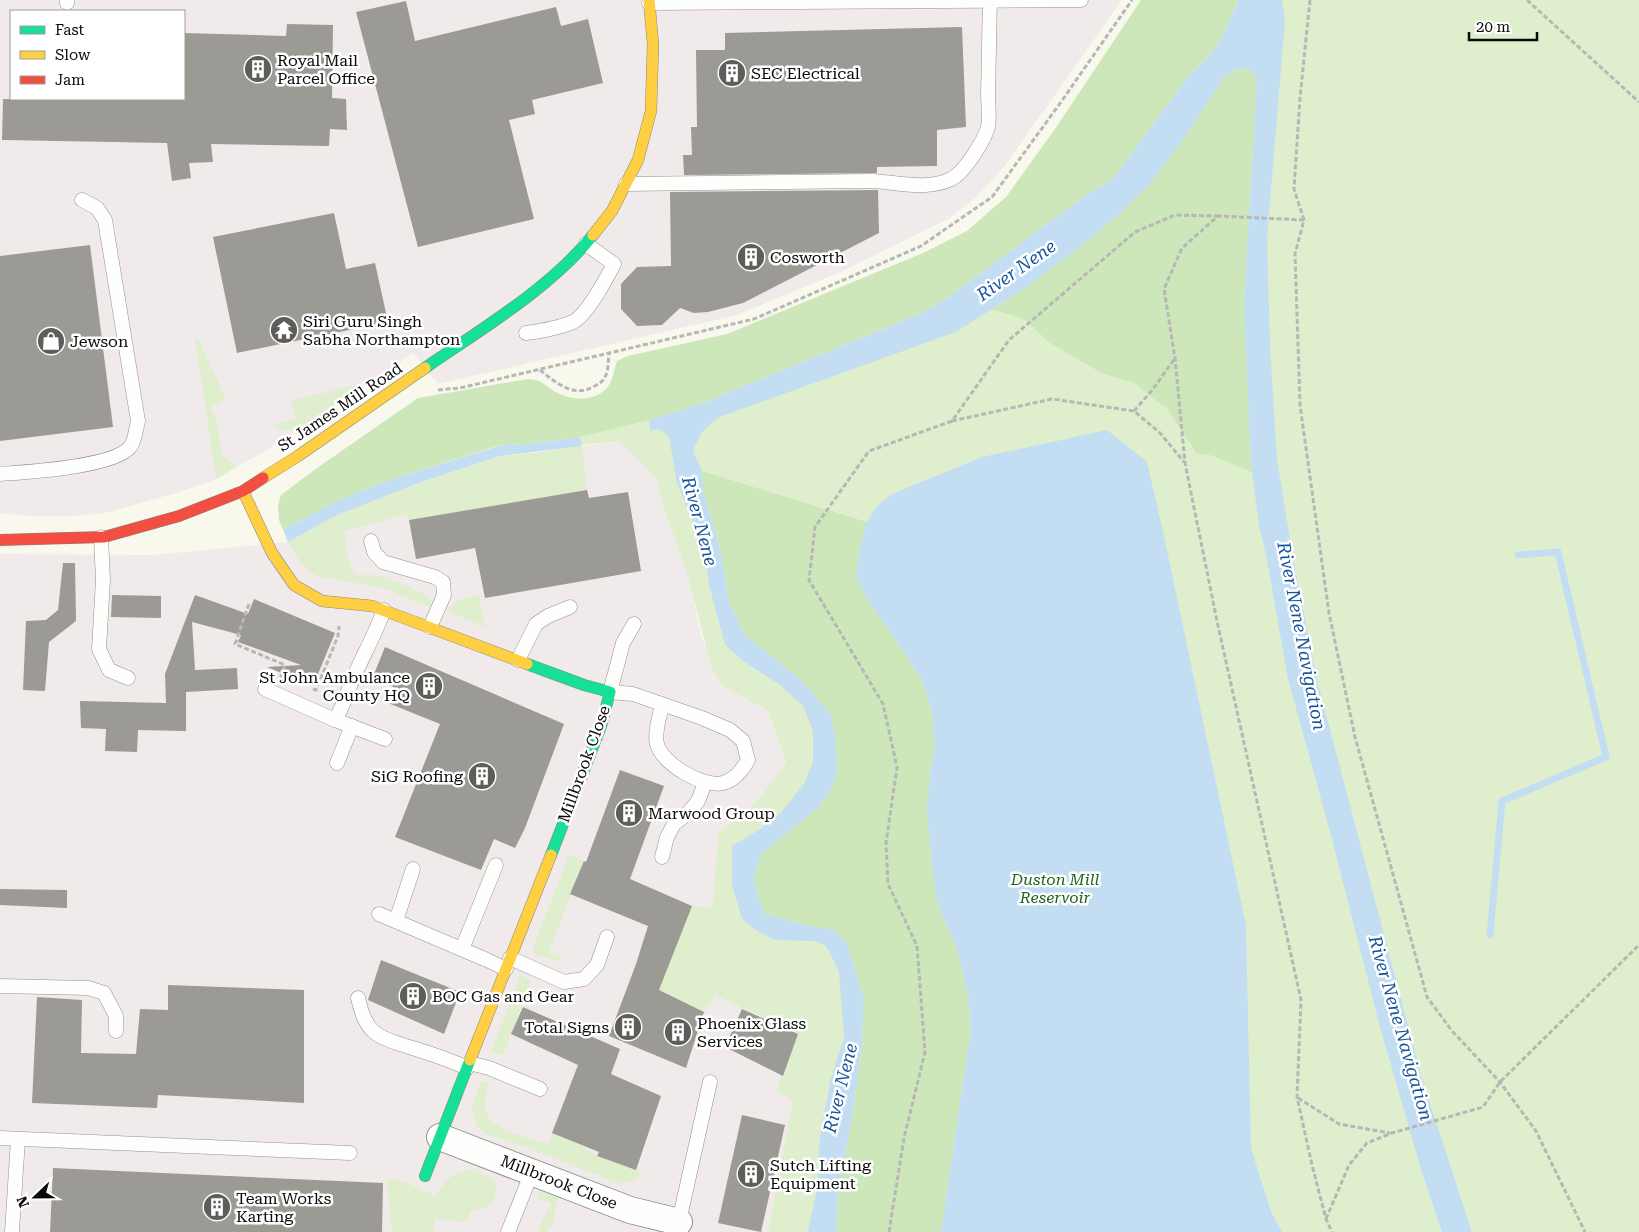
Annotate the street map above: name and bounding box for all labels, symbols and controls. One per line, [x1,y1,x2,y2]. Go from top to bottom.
legend [10,10,185,100]
scale bar [1469,10,1536,42]
text: 20 m [1476,18,1511,36]
text: Fast [55,21,85,39]
text: Slow [55,46,91,64]
place label: Royal Mail Parcel Office [277,51,375,88]
building icon: Royal Mail Parcel Office [243,54,273,84]
building icon: SEC Electrical [717,58,747,88]
place label: SEC Electrical [751,64,860,83]
text: Jam [55,71,85,89]
water label: River Nene [972,235,1060,305]
building icon: Cosworth [736,242,766,272]
place label: Cosworth [770,248,845,267]
place label: Siri Guru Singh Sabha Northampton [303,312,460,349]
temple icon: Siri Guru Singh Sabha Northampton [269,315,299,345]
shop icon: Jewson [36,326,66,356]
place label: Jewson [70,332,128,351]
street label: St James Mill Road [274,358,406,456]
water label: River Nene [678,473,722,568]
water label: River Nene Navigation [1273,539,1331,732]
place label: St John Ambulance County HQ [259,668,410,705]
building icon: St John Ambulance County HQ [414,671,444,701]
street label: Millbrook Close [554,703,614,825]
building icon: SiG Roofing [467,761,497,791]
place label: SiG Roofing [371,767,464,786]
building icon: Marwood Group [614,798,644,828]
place label: Marwood Group [648,804,775,823]
park label: Duston Mill Reservoir [1010,870,1099,907]
water label: River Nene Navigation [1364,932,1437,1123]
building icon: BOC Gas and Gear [398,981,428,1011]
place label: BOC Gas and Gear [432,987,574,1006]
building icon: Total Signs [613,1012,643,1042]
place label: Phoenix Glass Services [697,1014,806,1051]
building icon: Phoenix Glass Services [663,1017,693,1047]
place label: Total Signs [524,1018,609,1037]
water label: River Nene [818,1041,861,1136]
street label: Millbrook Close [498,1151,620,1213]
place label: Sutch Lifting Equipment [770,1156,872,1193]
building icon: Sutch Lifting Equipment [736,1159,766,1189]
north arrow [10,1172,60,1222]
place label: Team Works Karting [236,1189,332,1226]
building icon: Team Works Karting [202,1192,232,1222]
text: N [13,1194,32,1210]

